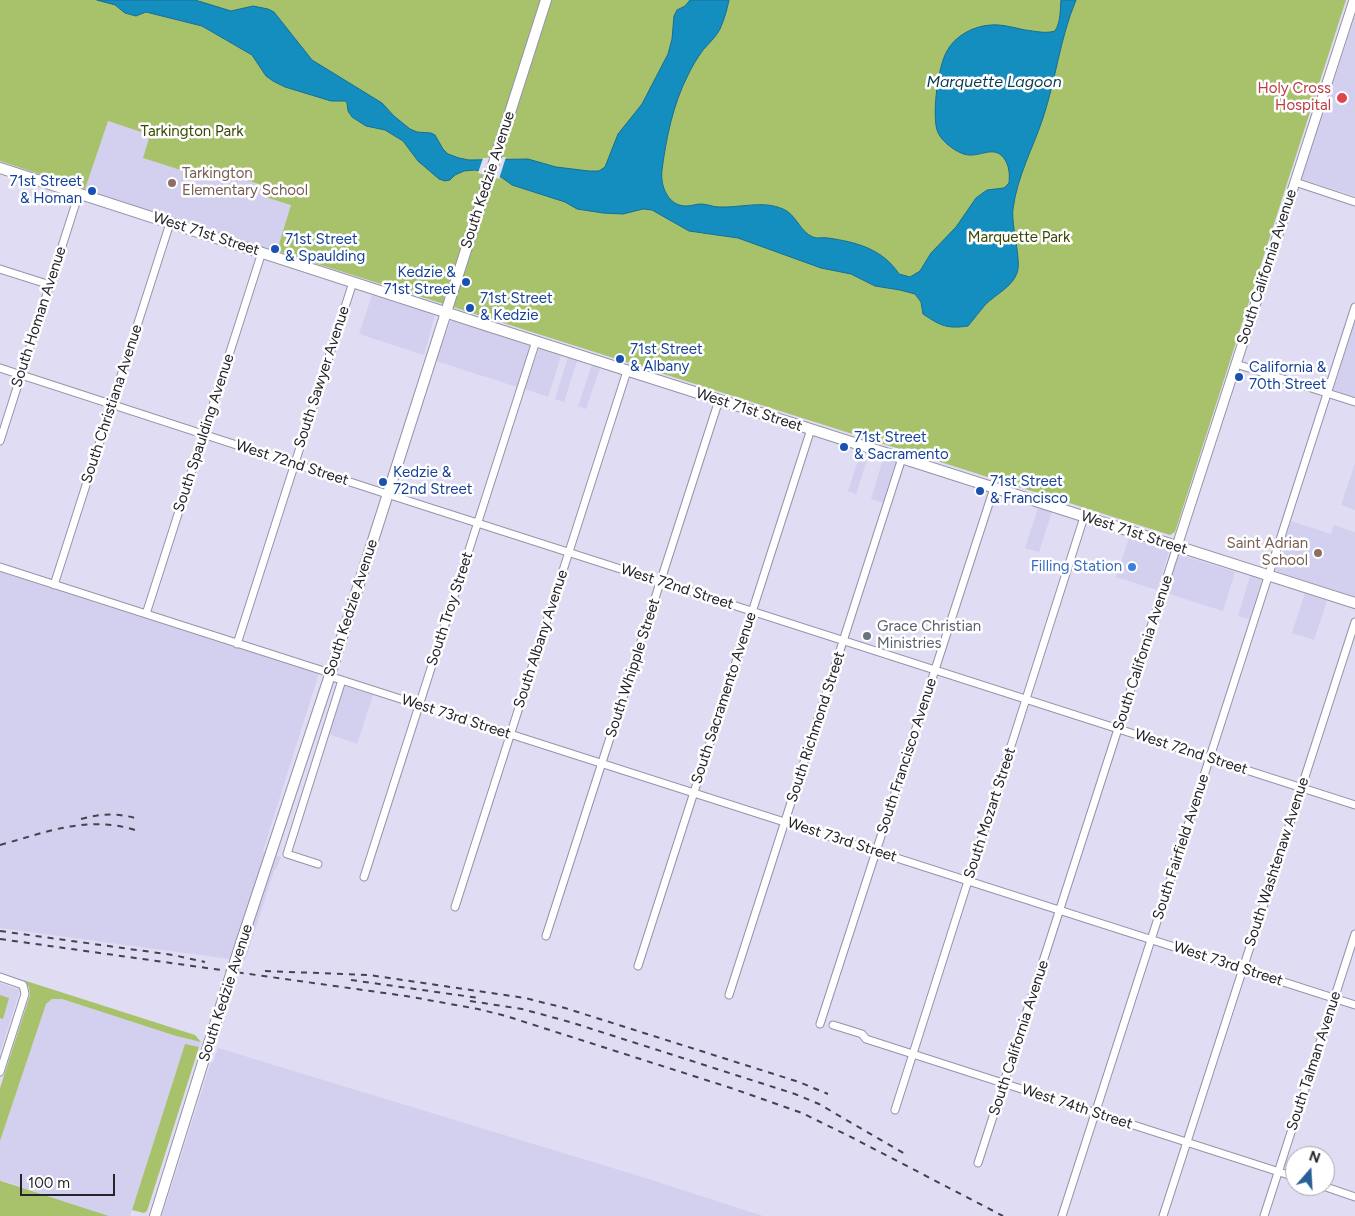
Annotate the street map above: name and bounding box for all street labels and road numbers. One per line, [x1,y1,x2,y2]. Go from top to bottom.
street label: South Kedzie Avenue [457,109,519,251]
street label: South California Avenue [1233,187,1301,347]
street label: West 71st Street [150,208,262,260]
street label: South Homan Avenue [8,244,70,390]
street label: South Sawyer Avenue [291,304,353,450]
street label: South Christiana Avenue [78,322,146,486]
street label: South Spaulding Avenue [170,352,238,514]
street label: West 71st Street [693,384,805,436]
street label: West 72nd Street [233,436,351,490]
street label: West 71st Street [1078,507,1190,559]
street label: South Kedzie Avenue [320,537,382,679]
street label: South Troy Street [423,550,477,668]
street label: West 72nd Street [618,560,736,614]
street label: South Albany Avenue [510,568,572,710]
street label: South California Avenue [1109,573,1177,733]
street label: South Whipple Street [602,596,664,740]
street label: South Sacramento Avenue [688,610,760,786]
street label: South Richmond Street [783,649,849,805]
street label: South Francisco Avenue [873,676,941,836]
street label: West 73rd Street [399,691,513,743]
street label: West 72nd Street [1132,725,1250,779]
street label: South Mozart Street [960,745,1020,881]
street label: South Fairfield Avenue [1149,772,1213,922]
street label: South Washtenaw Avenue [1241,775,1313,949]
street label: West 73rd Street [785,814,899,866]
street label: South Kedzie Avenue [195,922,257,1064]
street label: West 73rd Street [1171,938,1285,990]
street label: South California Avenue [985,958,1053,1118]
street label: South Talman Avenue [1283,989,1345,1133]
street label: West 74th Street [1019,1081,1135,1133]

